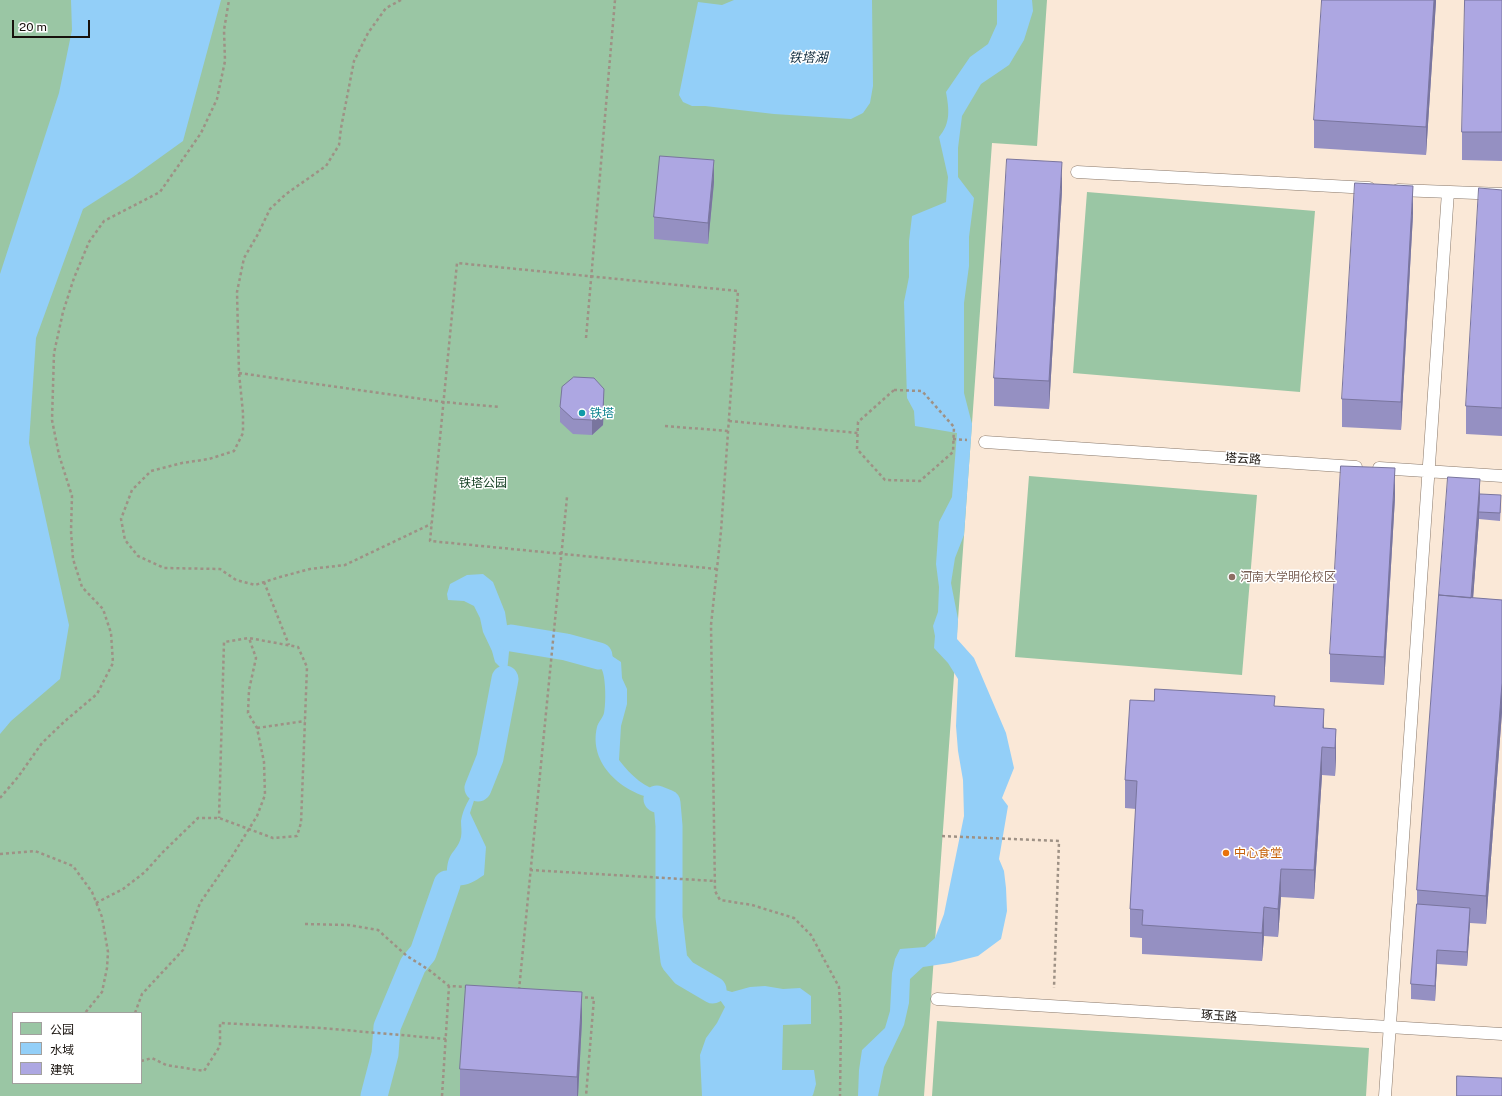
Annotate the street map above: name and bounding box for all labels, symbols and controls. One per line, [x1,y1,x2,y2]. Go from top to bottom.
scale bar [14,12,92,38]
text: 20 m [19,20,47,34]
water label: 铁塔湖 [789,50,827,66]
place label: 铁塔 [590,406,614,420]
marker: 铁塔 [577,408,587,418]
street label: 塔云路 [1225,451,1261,467]
park label: 铁塔公园 [459,476,507,490]
place label: 河南大学明伦校区 [1240,570,1336,584]
marker: 河南大学明伦校区 [1227,572,1237,582]
place label: 中心食堂 [1234,846,1282,860]
marker: 中心食堂 [1221,848,1231,858]
street label: 琢玉路 [1201,1008,1237,1024]
legend [12,1012,142,1084]
text: 公园 [50,1023,74,1037]
text: 水域 [50,1043,74,1057]
text: 建筑 [50,1063,74,1077]

